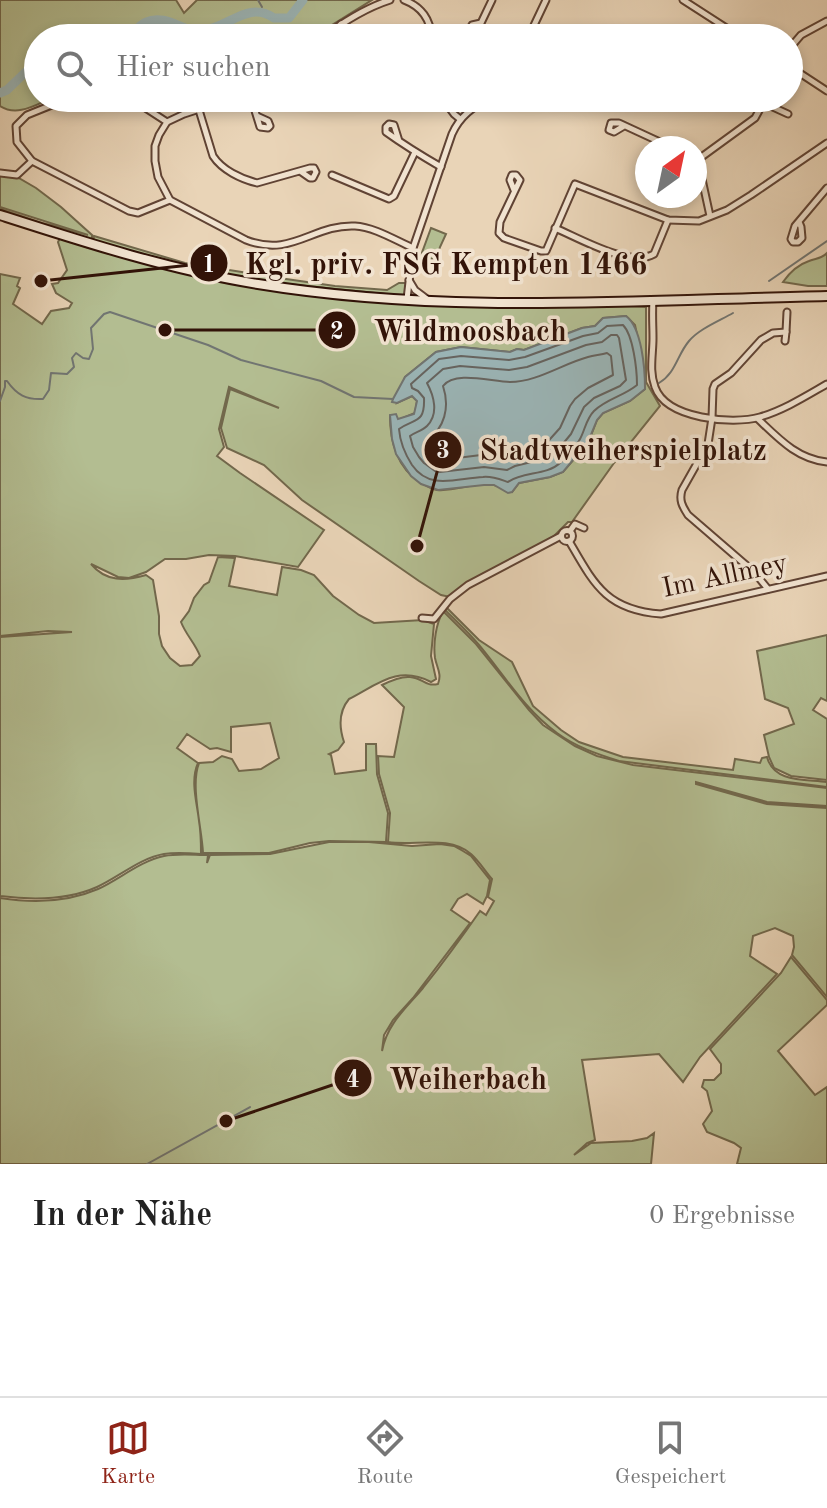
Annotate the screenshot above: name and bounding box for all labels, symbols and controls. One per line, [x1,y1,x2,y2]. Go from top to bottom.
search box [24,24,803,112]
icon: search [52,46,96,90]
text: Hier suchen [116,53,271,83]
north arrow [635,136,707,208]
callout: Kgl. priv. FSG Kempten 1466 [189,236,663,290]
text: Kgl. priv. FSG Kempten 1466 [245,251,647,281]
text: 1 [202,254,216,278]
callout: Wildmoosbach [317,303,582,357]
text: Wildmoosbach [373,318,567,348]
text: 2 [330,321,344,345]
callout: Stadtweiherspielplatz [423,423,783,477]
text: Stadtweiherspielplatz [479,437,767,467]
text: 3 [436,440,450,464]
street label: Im Allmey [660,550,790,604]
callout: Weiherbach [333,1051,563,1105]
text: Weiherbach [389,1066,547,1096]
text: 4 [346,1069,360,1093]
text: In der Nähe [32,1199,212,1233]
text: 0 Ergebnisse [649,1203,795,1229]
tab: Karte [101,1416,155,1491]
tab: Route [357,1416,413,1491]
tab: Gespeichert [615,1416,726,1491]

